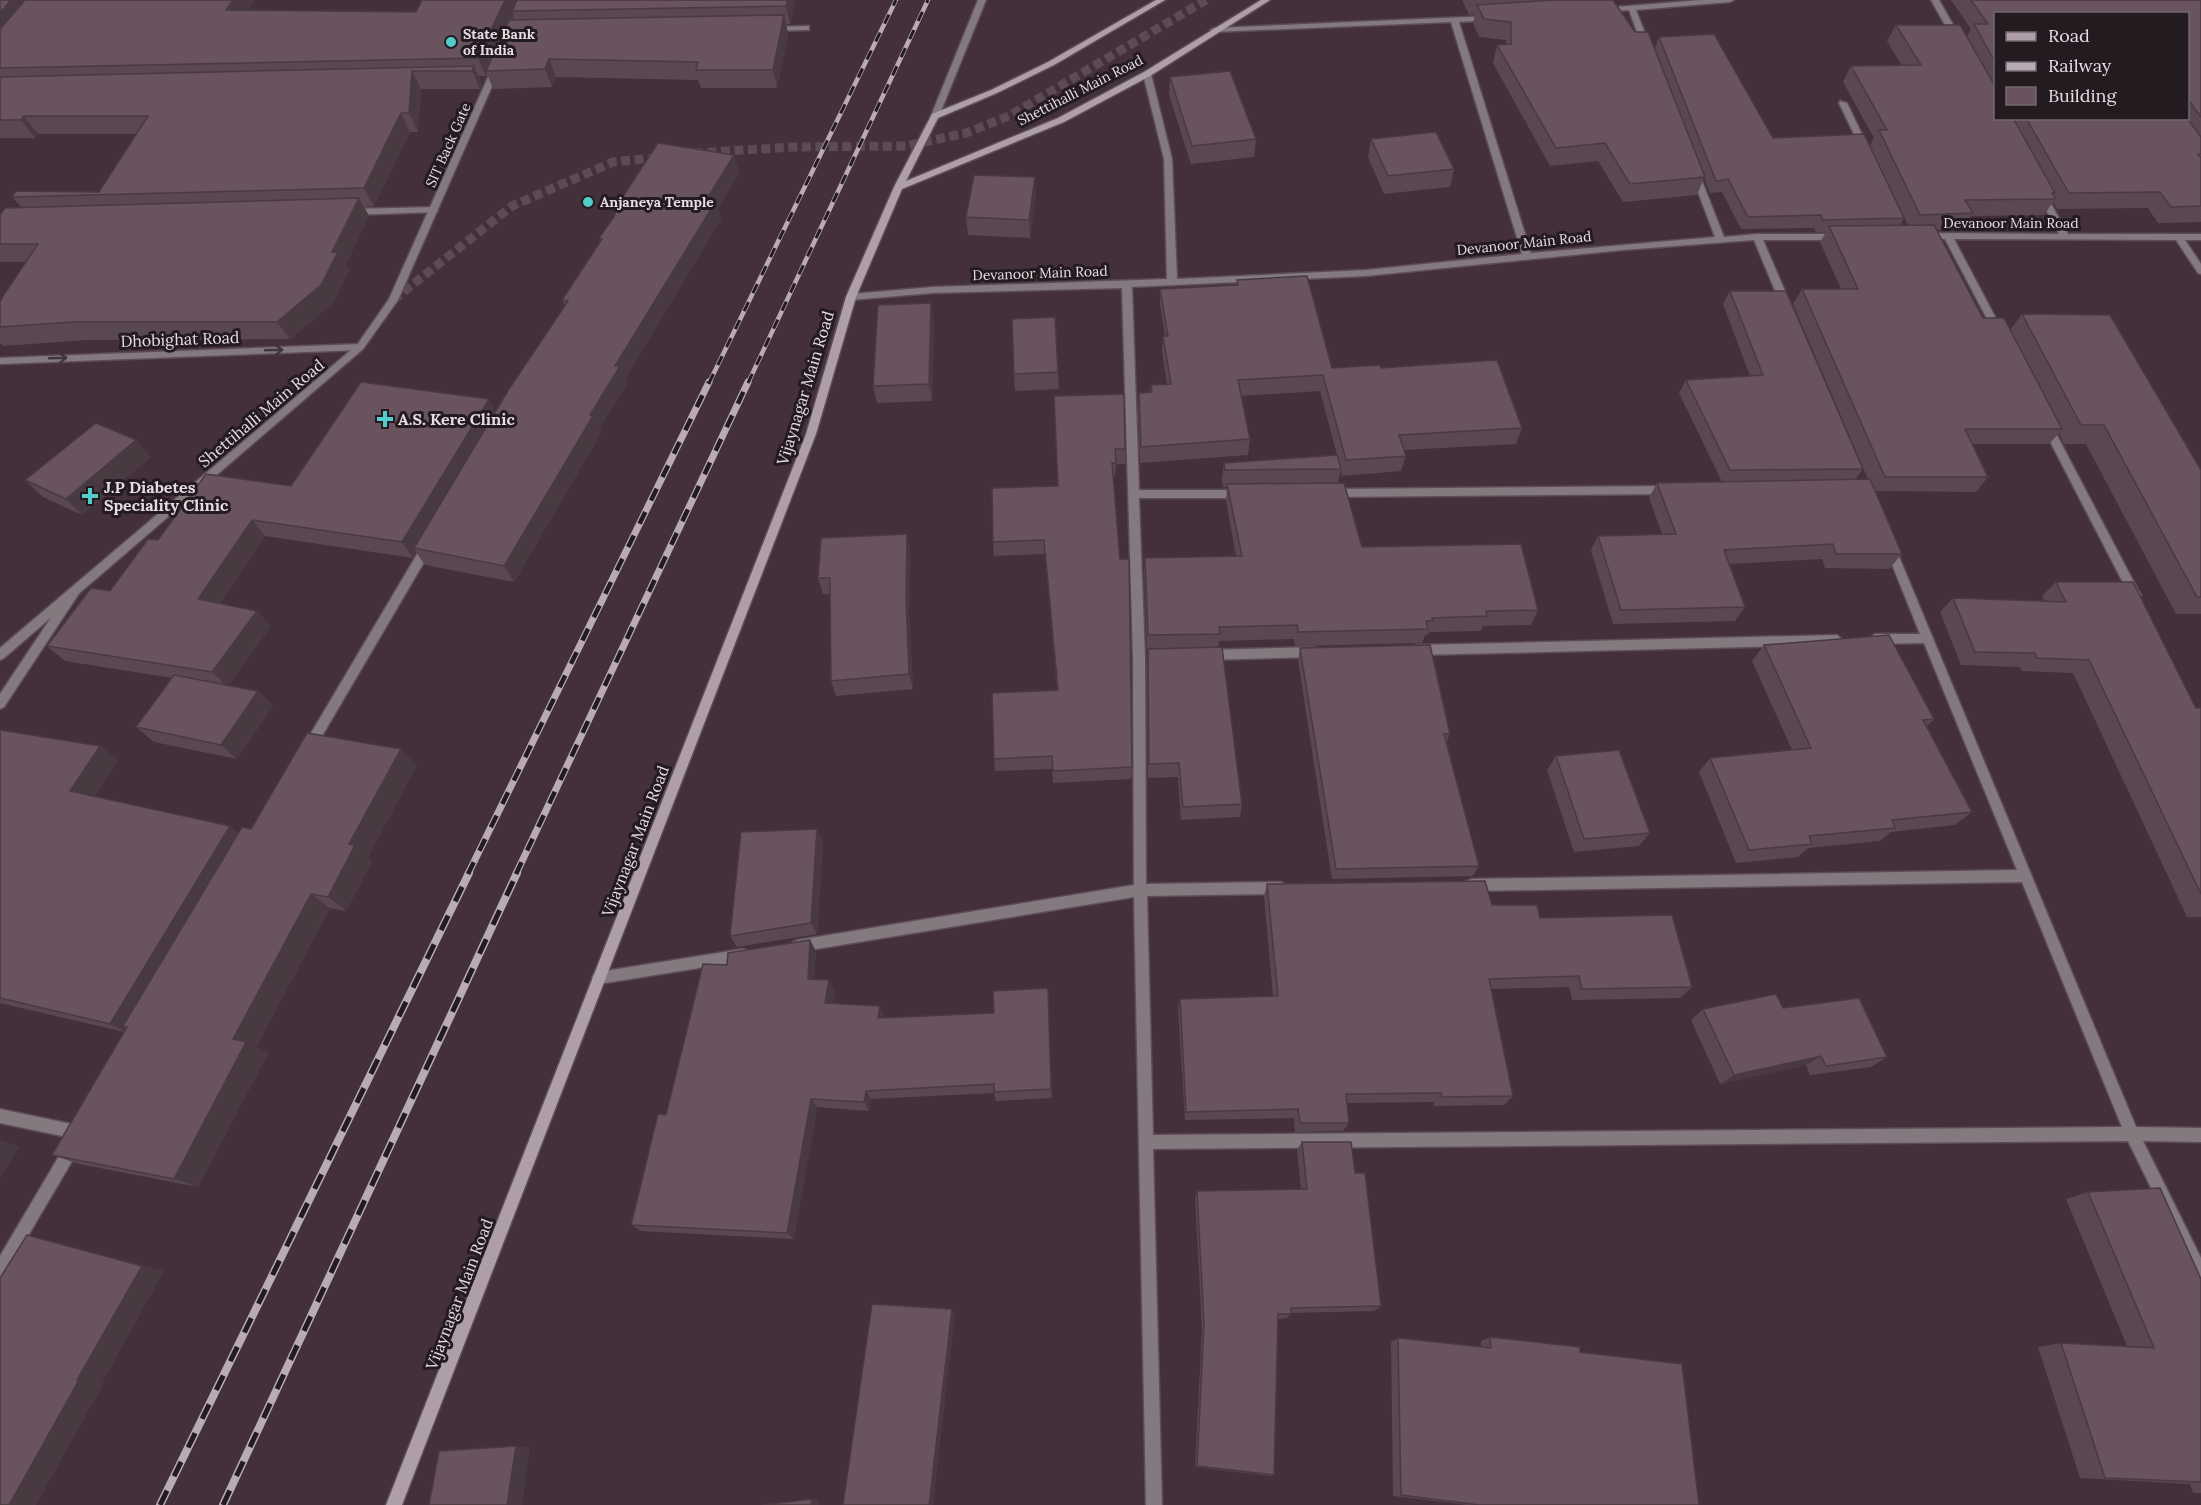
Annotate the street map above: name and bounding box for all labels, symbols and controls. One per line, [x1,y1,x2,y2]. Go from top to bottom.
legend [1994,12,2189,120]
text: Road [2048,24,2090,47]
place label: State Bank of India [463,25,536,59]
marker: State Bank of India [444,35,458,49]
street label: Shettihalli Main Road [1014,51,1146,129]
text: Railway [2048,54,2112,77]
text: Building [2048,84,2118,107]
street label: SIT Back Gate [421,100,475,190]
place label: Anjaneya Temple [600,193,714,211]
marker: Anjaneya Temple [581,195,595,209]
street label: Devanoor Main Road [1943,214,2079,232]
street label: Devanoor Main Road [1456,227,1592,259]
street label: Devanoor Main Road [972,262,1108,284]
street label: Vijaynagar Main Road [772,308,838,468]
street label: Dhobighat Road [120,327,240,351]
one-way arrow [264,345,284,356]
one-way arrow [48,353,68,364]
street label: Shettihalli Main Road [194,354,328,471]
place label: A.S. Kere Clinic [398,409,516,429]
marker: A.S. Kere Clinic [376,410,394,428]
place label: J.P Diabetes Speciality Clinic [104,477,229,515]
marker: J.P Diabetes Speciality Clinic [81,487,99,505]
street label: Vijaynagar Main Road [597,762,673,920]
street label: Vijaynagar Main Road [421,1215,497,1373]

